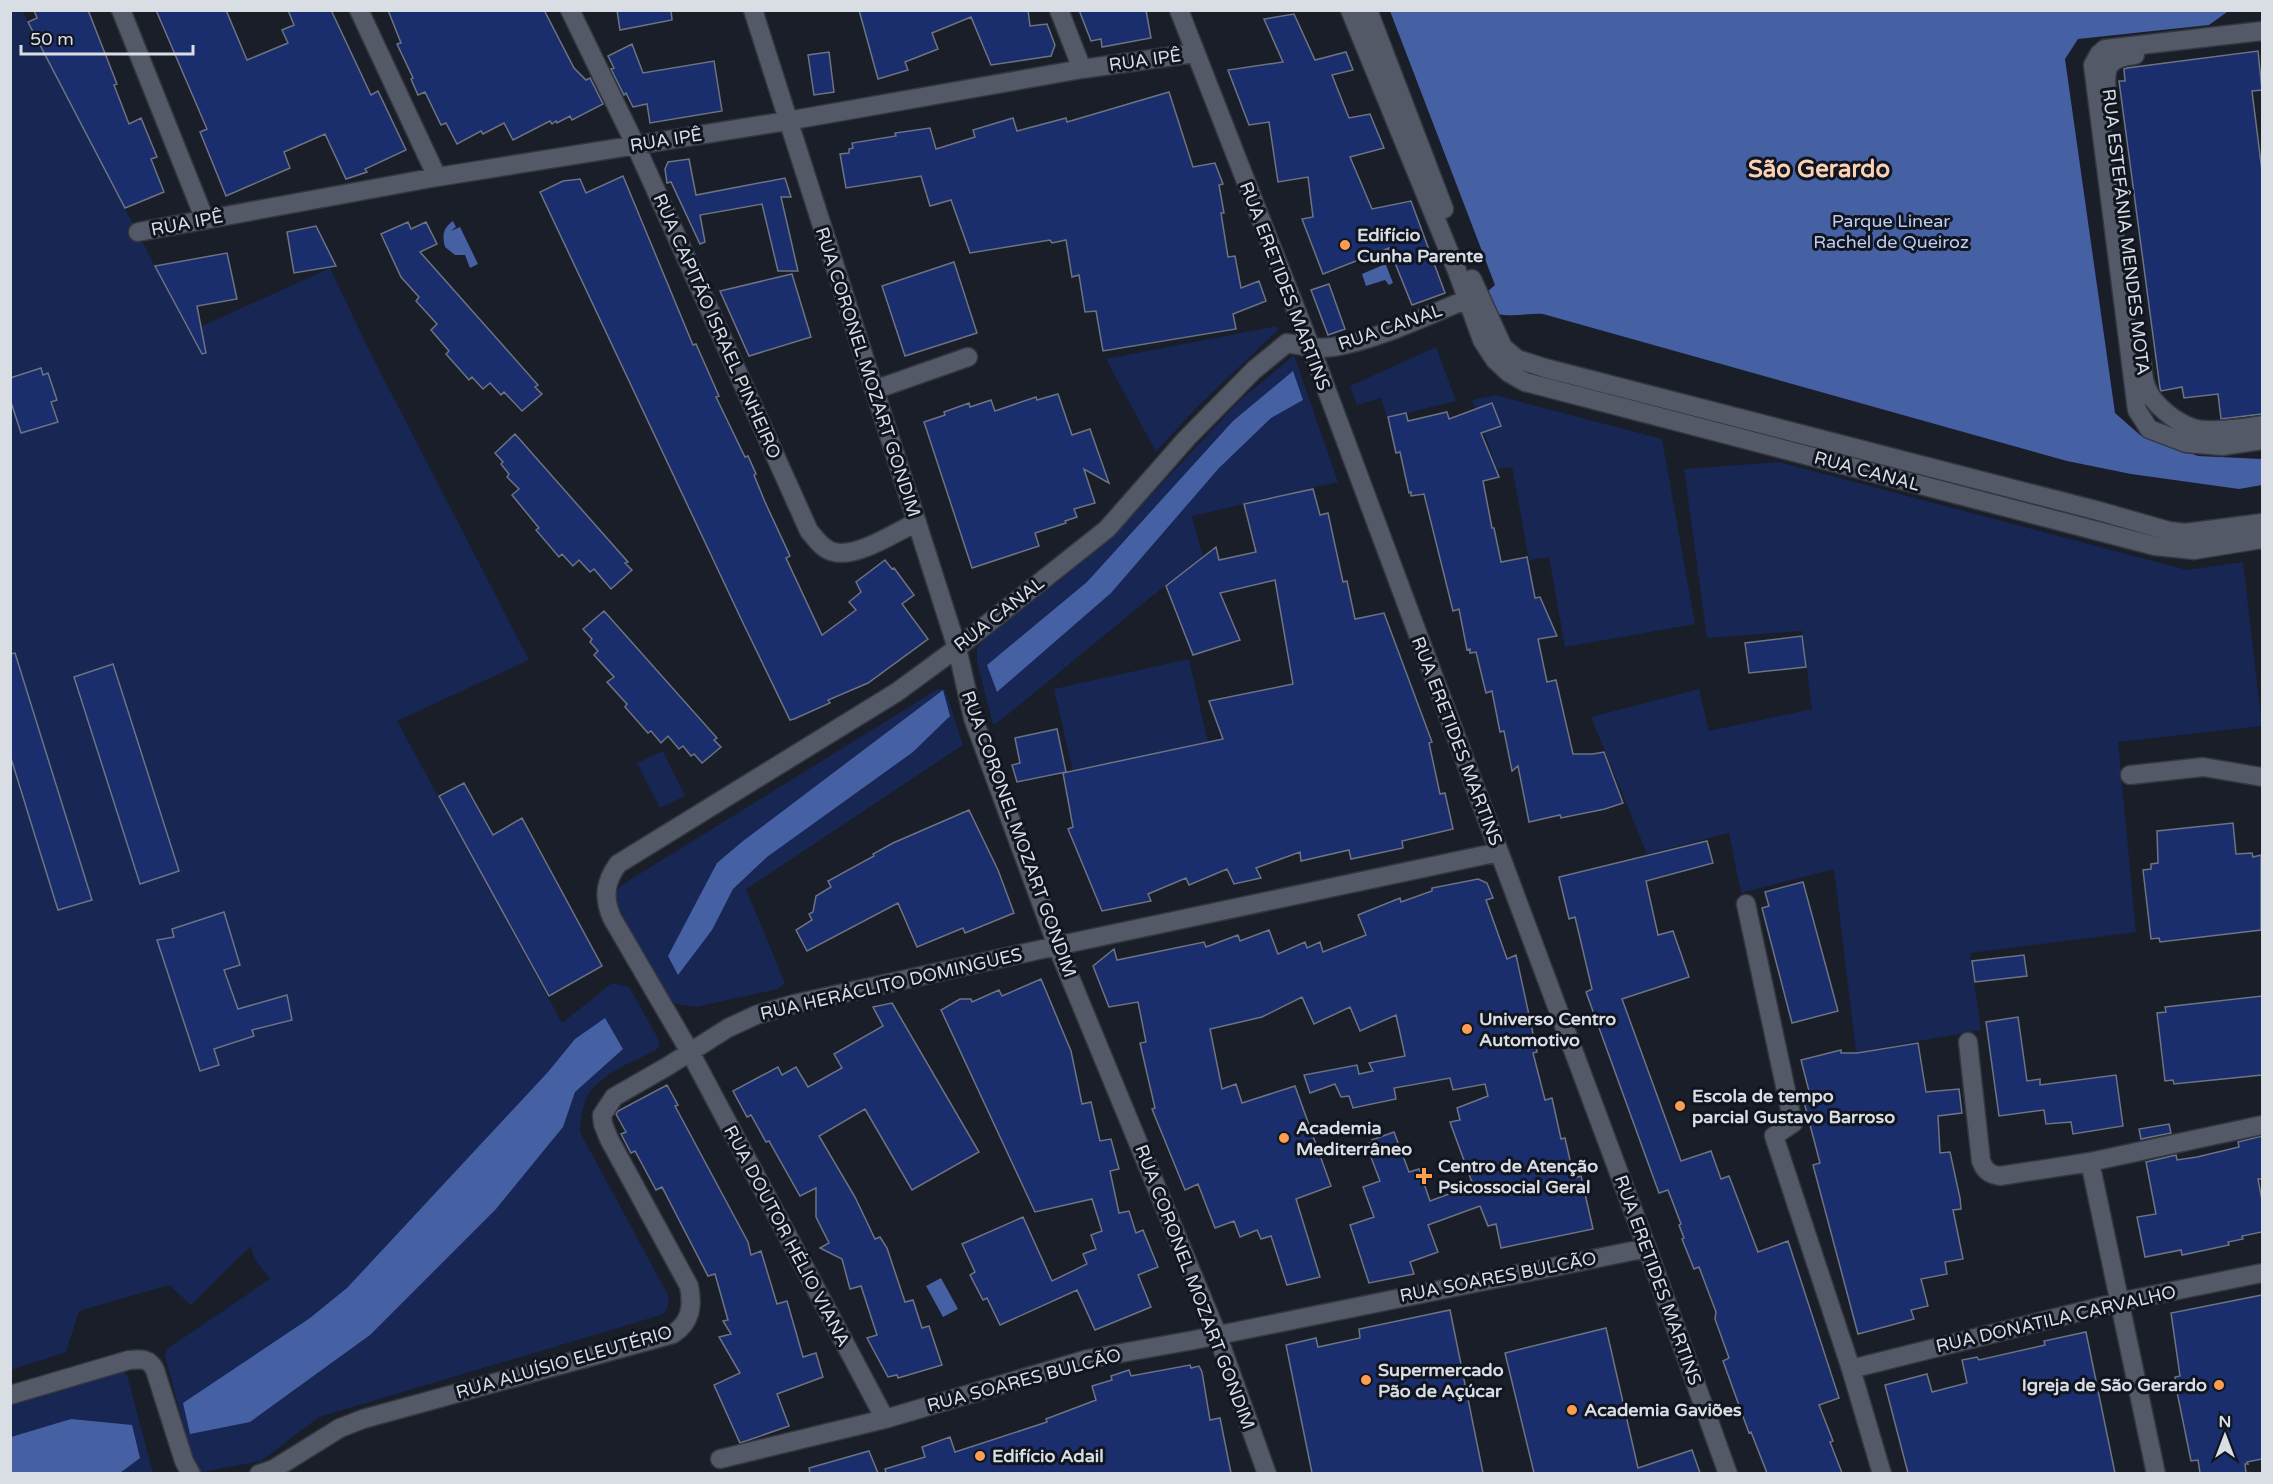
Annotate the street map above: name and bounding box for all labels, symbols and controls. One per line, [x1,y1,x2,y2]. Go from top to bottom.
scale bar [21,18,194,56]
text: 50 m [30,28,74,50]
street label: RUA IPÊ [1107,44,1183,76]
street label: RUA ESTEFÂNIA MENDES MOTA [2097,87,2155,377]
street label: RUA IPÊ [628,123,704,157]
district label: São Gerardo [1748,155,1890,184]
street label: RUA ERETIDES MARTINS [1235,178,1335,394]
street label: RUA CAPITÃO ISRAEL PINHEIRO [648,190,786,462]
street label: RUA IPÊ [149,205,225,241]
park label: Parque Linear Rachel de Queiroz [1813,210,1969,253]
street label: RUA CORONEL MOZART GONDIM [811,224,925,520]
place label: Edifício Cunha Parente [1357,224,1483,267]
marker: Edifício Cunha Parente [1338,238,1352,252]
street label: RUA CANAL [1335,299,1445,355]
street label: RUA CANAL [1812,446,1923,496]
street label: RUA CANAL [950,572,1049,656]
street label: RUA ERETIDES MARTINS [1407,633,1507,849]
street label: RUA CORONEL MOZART GONDIM [957,688,1081,980]
street label: RUA HERÁCLITO DOMINGUES [758,943,1024,1025]
place label: Universo Centro Automotivo [1479,1008,1616,1051]
marker: Universo Centro Automotivo [1460,1022,1474,1036]
place label: Escola de tempo parcial Gustavo Barroso [1692,1085,1895,1128]
marker: Escola de tempo parcial Gustavo Barroso [1673,1099,1687,1113]
place label: Academia Mediterrâneo [1296,1117,1412,1160]
street label: RUA DOUTOR HÉLIO VIANA [719,1122,855,1350]
marker: Academia Mediterrâneo [1277,1131,1291,1145]
street label: RUA CORONEL MOZART GONDIM [1130,1141,1260,1433]
place label: Centro de Atenção Psicossocial Geral [1438,1155,1598,1198]
marker: Centro de Atenção Psicossocial Geral [1415,1167,1433,1185]
street label: RUA ERETIDES MARTINS [1610,1172,1706,1388]
street label: RUA SOARES BULCÃO [1398,1247,1598,1307]
street label: RUA DONATILA CARVALHO [1934,1281,2178,1357]
street label: RUA ALUÍSIO ELEUTÉRIO [453,1321,675,1403]
street label: RUA SOARES BULCÃO [925,1344,1123,1416]
place label: Supermercado Pão de Açúcar [1378,1359,1504,1402]
marker: Supermercado Pão de Açúcar [1359,1373,1373,1387]
place label: Igreja de São Gerardo [2022,1374,2207,1396]
marker: Igreja de São Gerardo [2212,1378,2226,1392]
place label: Academia Gaviões [1584,1399,1742,1421]
marker: Academia Gaviões [1565,1403,1579,1417]
north arrow [2195,1406,2255,1466]
text: N [2219,1412,2231,1432]
place label: Edifício Adail [992,1445,1104,1467]
marker: Edifício Adail [973,1449,987,1463]

